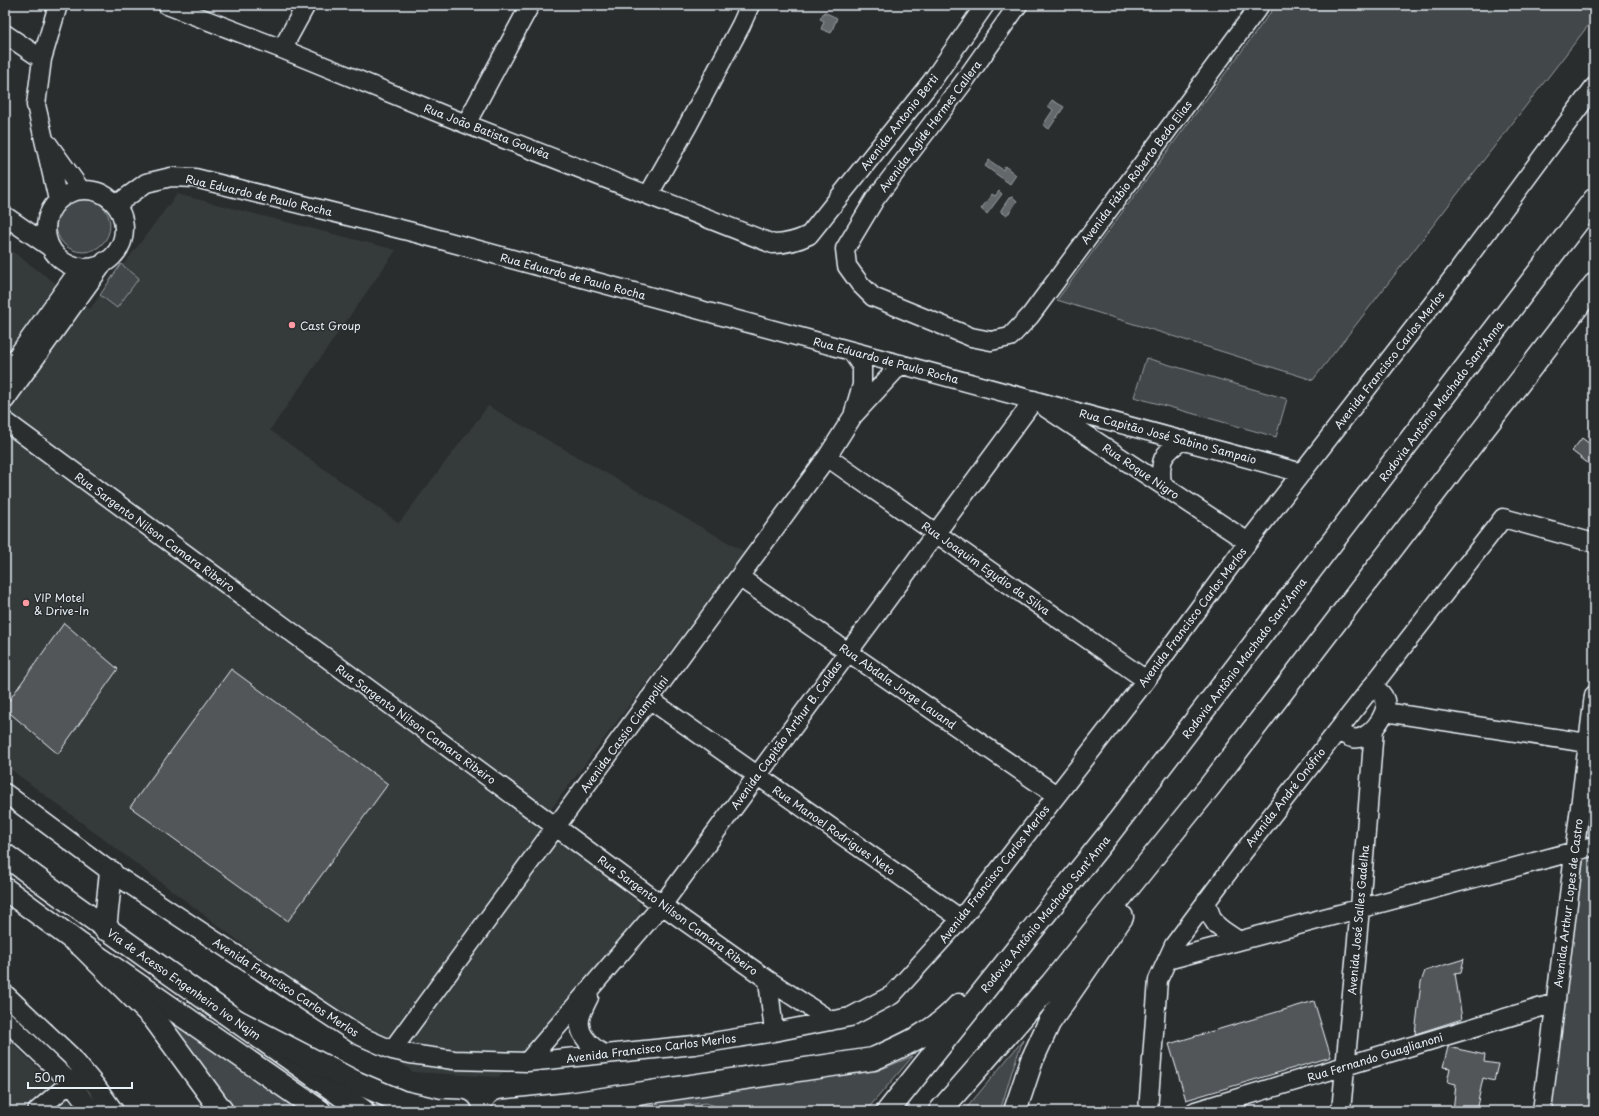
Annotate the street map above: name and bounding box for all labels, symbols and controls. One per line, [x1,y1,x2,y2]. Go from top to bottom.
street label: Avenida Agide Hermes Callera [875,56,985,195]
street label: Avenida Antonio Berti [856,70,942,174]
street label: Avenida Fábio Roberto Bedo Elias [1076,97,1196,247]
street label: Rua João Batista Gouvêa [422,99,553,163]
street label: Rua Eduardo de Paulo Rocha [184,170,334,220]
street label: Rua Eduardo de Paulo Rocha [498,248,648,304]
street label: Avenida Francisco Carlos Merlos [1330,287,1448,433]
place label: Cast Group [300,317,361,334]
street label: Rodovia Antônio Machado Sant'Anna [1375,317,1507,485]
marker: Cast Group [287,320,297,330]
street label: Rua Eduardo de Paulo Rocha [811,332,961,388]
street label: Rua Capitão José Sabino Sampaio [1077,404,1259,468]
street label: Rua Roque Nigro [1099,439,1183,503]
street label: Rua Sargento Nilson Camara Ribeiro [71,468,239,596]
street label: Rua Joaquim Egydio da Silva [918,517,1054,619]
street label: Avenida Francisco Carlos Merlos [1134,544,1250,690]
street label: Rodovia Antônio Machado Sant'Anna [1178,574,1310,742]
place label: VIP Motel & Drive-In [34,589,89,619]
marker: VIP Motel & Drive-In [21,598,31,608]
street label: Rua Abdala Jorge Lauand [836,639,960,733]
street label: Avenida Capitão Arthur B. Caldas [726,657,846,813]
street label: Rua Sargento Nilson Camara Ribeiro [332,660,500,788]
street label: Avenida Cassio Ciampolini [576,672,672,796]
street label: Avenida André Onófrio [1241,744,1329,850]
street label: Rua Manoel Rodrigues Neto [769,781,899,879]
street label: Avenida Francisco Carlos Merlos [935,801,1053,947]
street label: Avenida Arthur Lopes de Castro [1549,817,1587,989]
street label: Rodovia Antônio Machado Sant'Anna [976,832,1114,996]
street label: Avenida José Salles Gadelha [1343,844,1373,996]
street label: Rua Sargento Nilson Camara Ribeiro [594,851,762,979]
street label: Via de Acesso Engenheiro Ivo Najm [104,924,264,1044]
street label: Avenida Francisco Carlos Merlos [210,933,362,1041]
street label: Rua Fernando Guaglianoni [1305,1028,1445,1086]
street label: Avenida Francisco Carlos Merlos [565,1029,737,1067]
scale bar [28,1064,132,1090]
text: 50 m [34,1068,65,1086]

